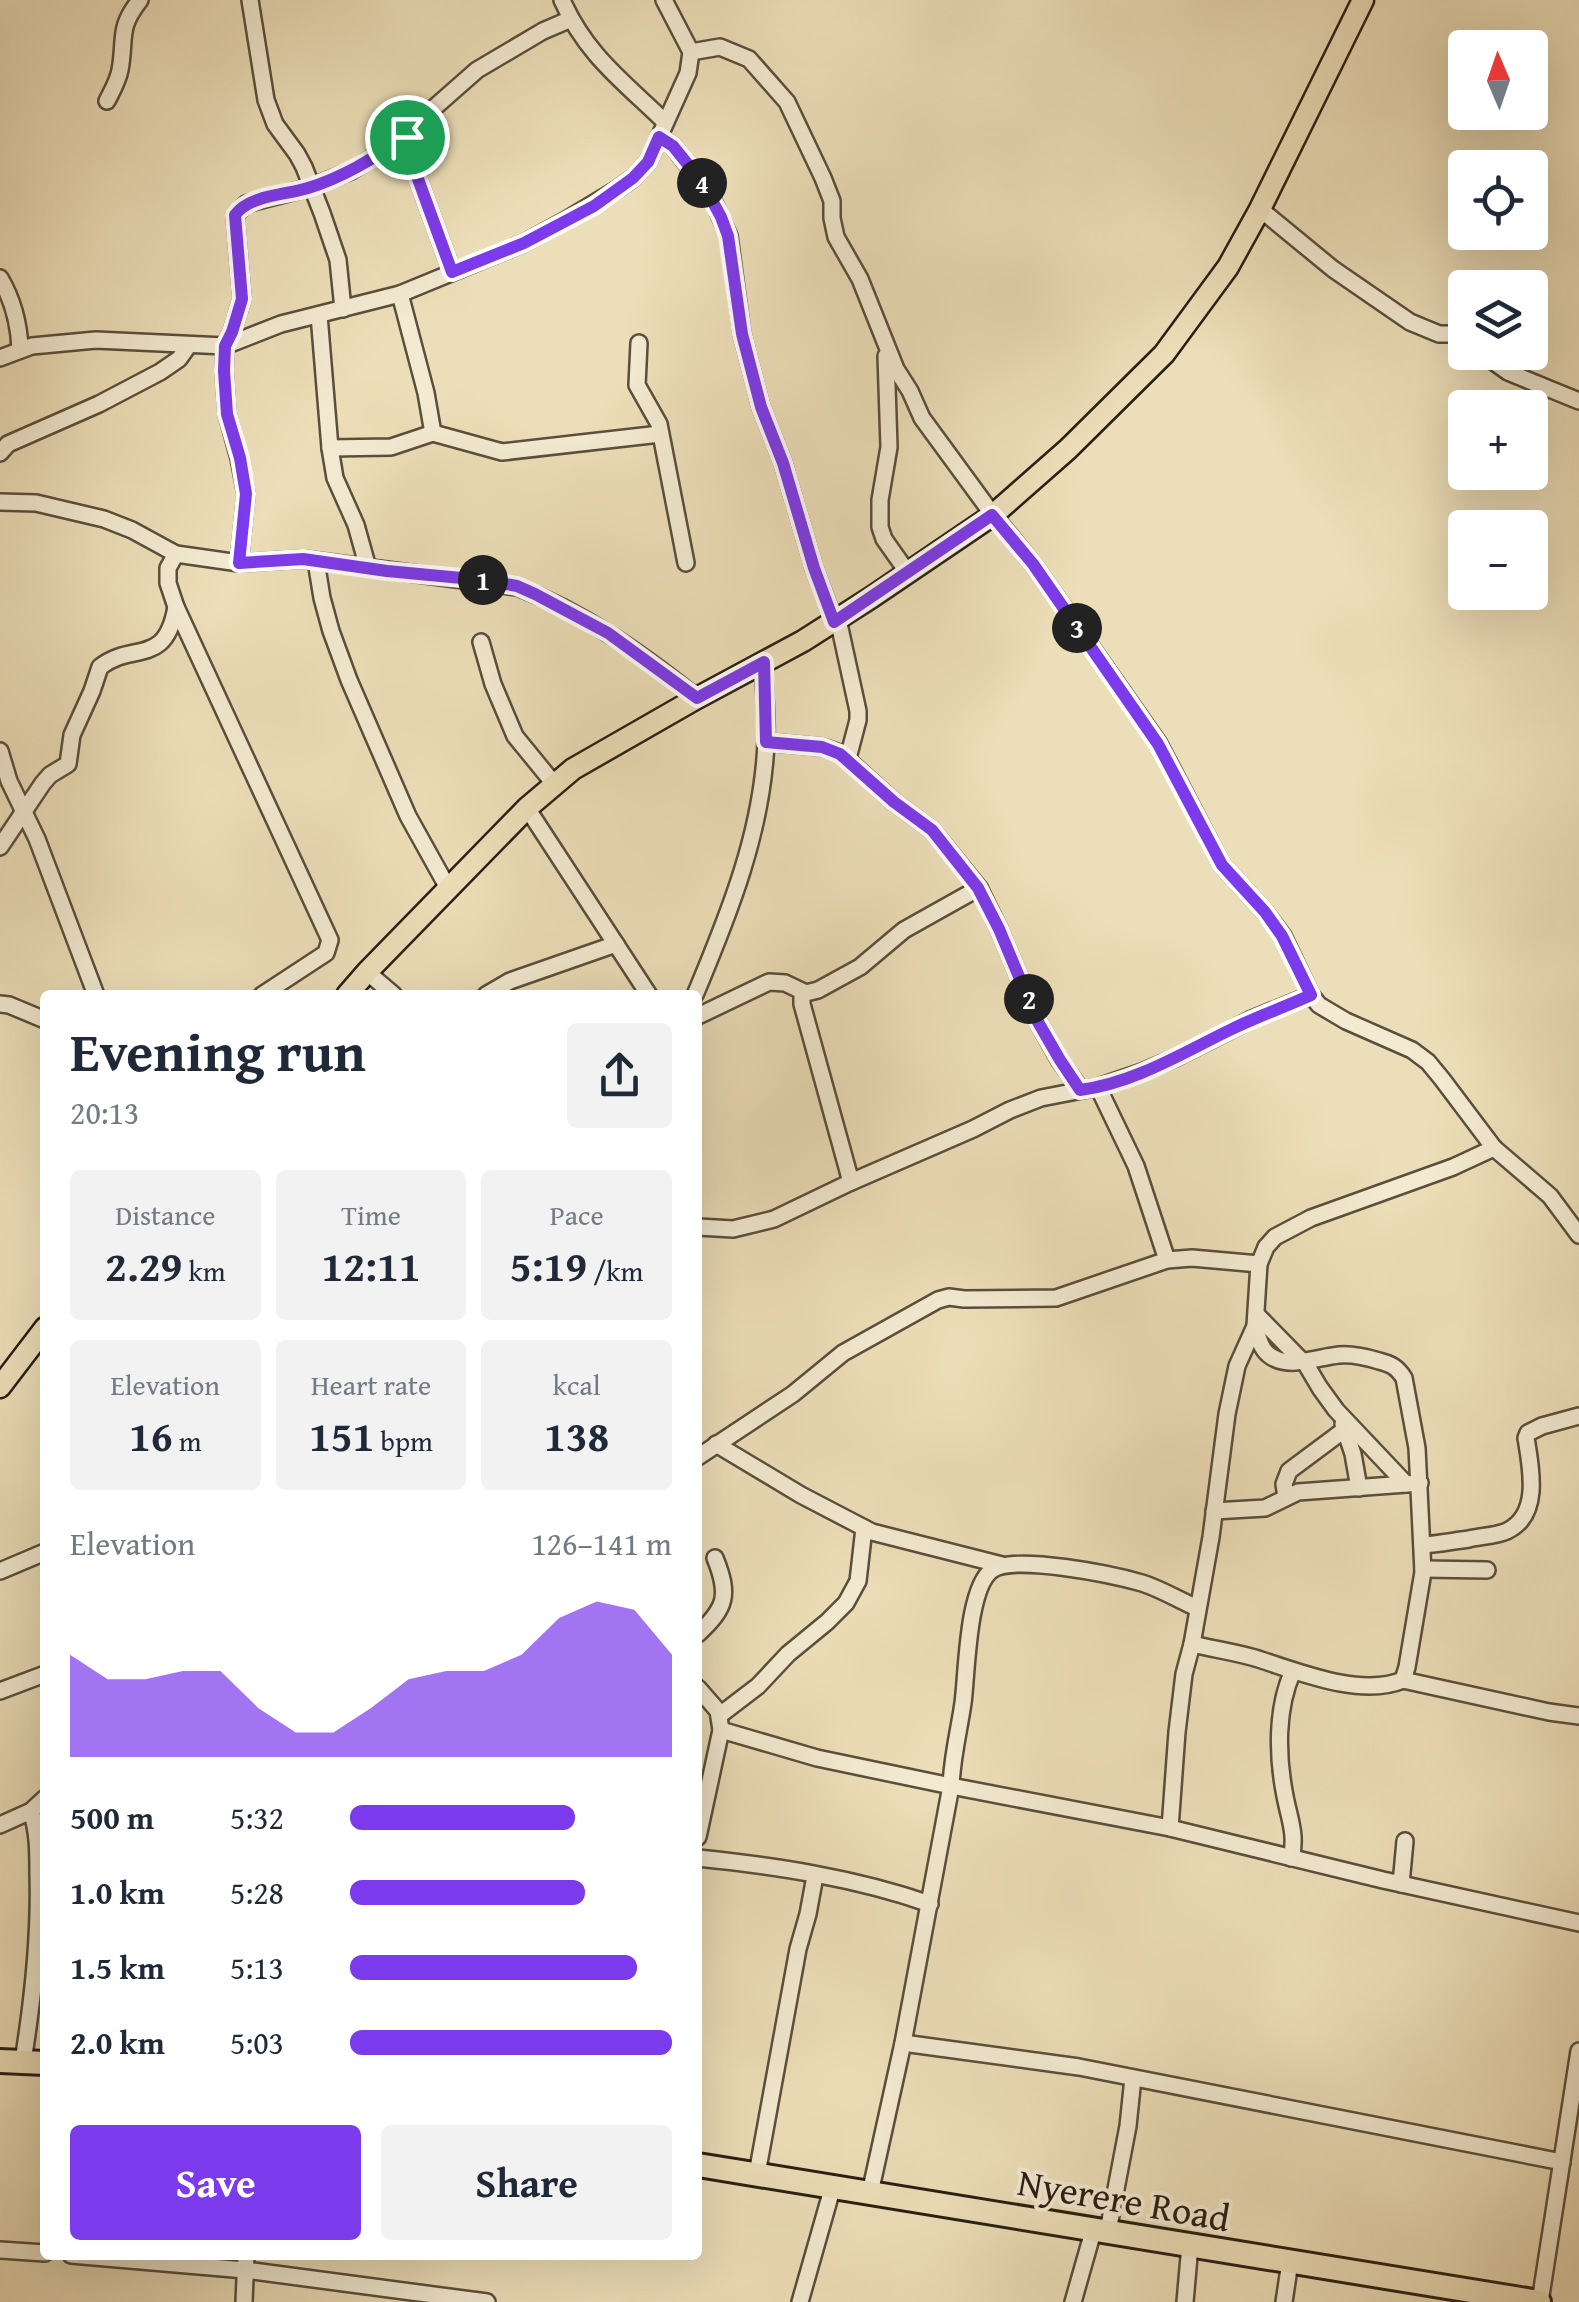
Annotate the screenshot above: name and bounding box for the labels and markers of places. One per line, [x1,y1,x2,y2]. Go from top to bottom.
pin [365,95,450,180]
pin: 4 [677,158,727,208]
pin: 1 [458,555,508,605]
pin: 3 [1052,603,1102,653]
pin: 2 [1004,974,1054,1024]

